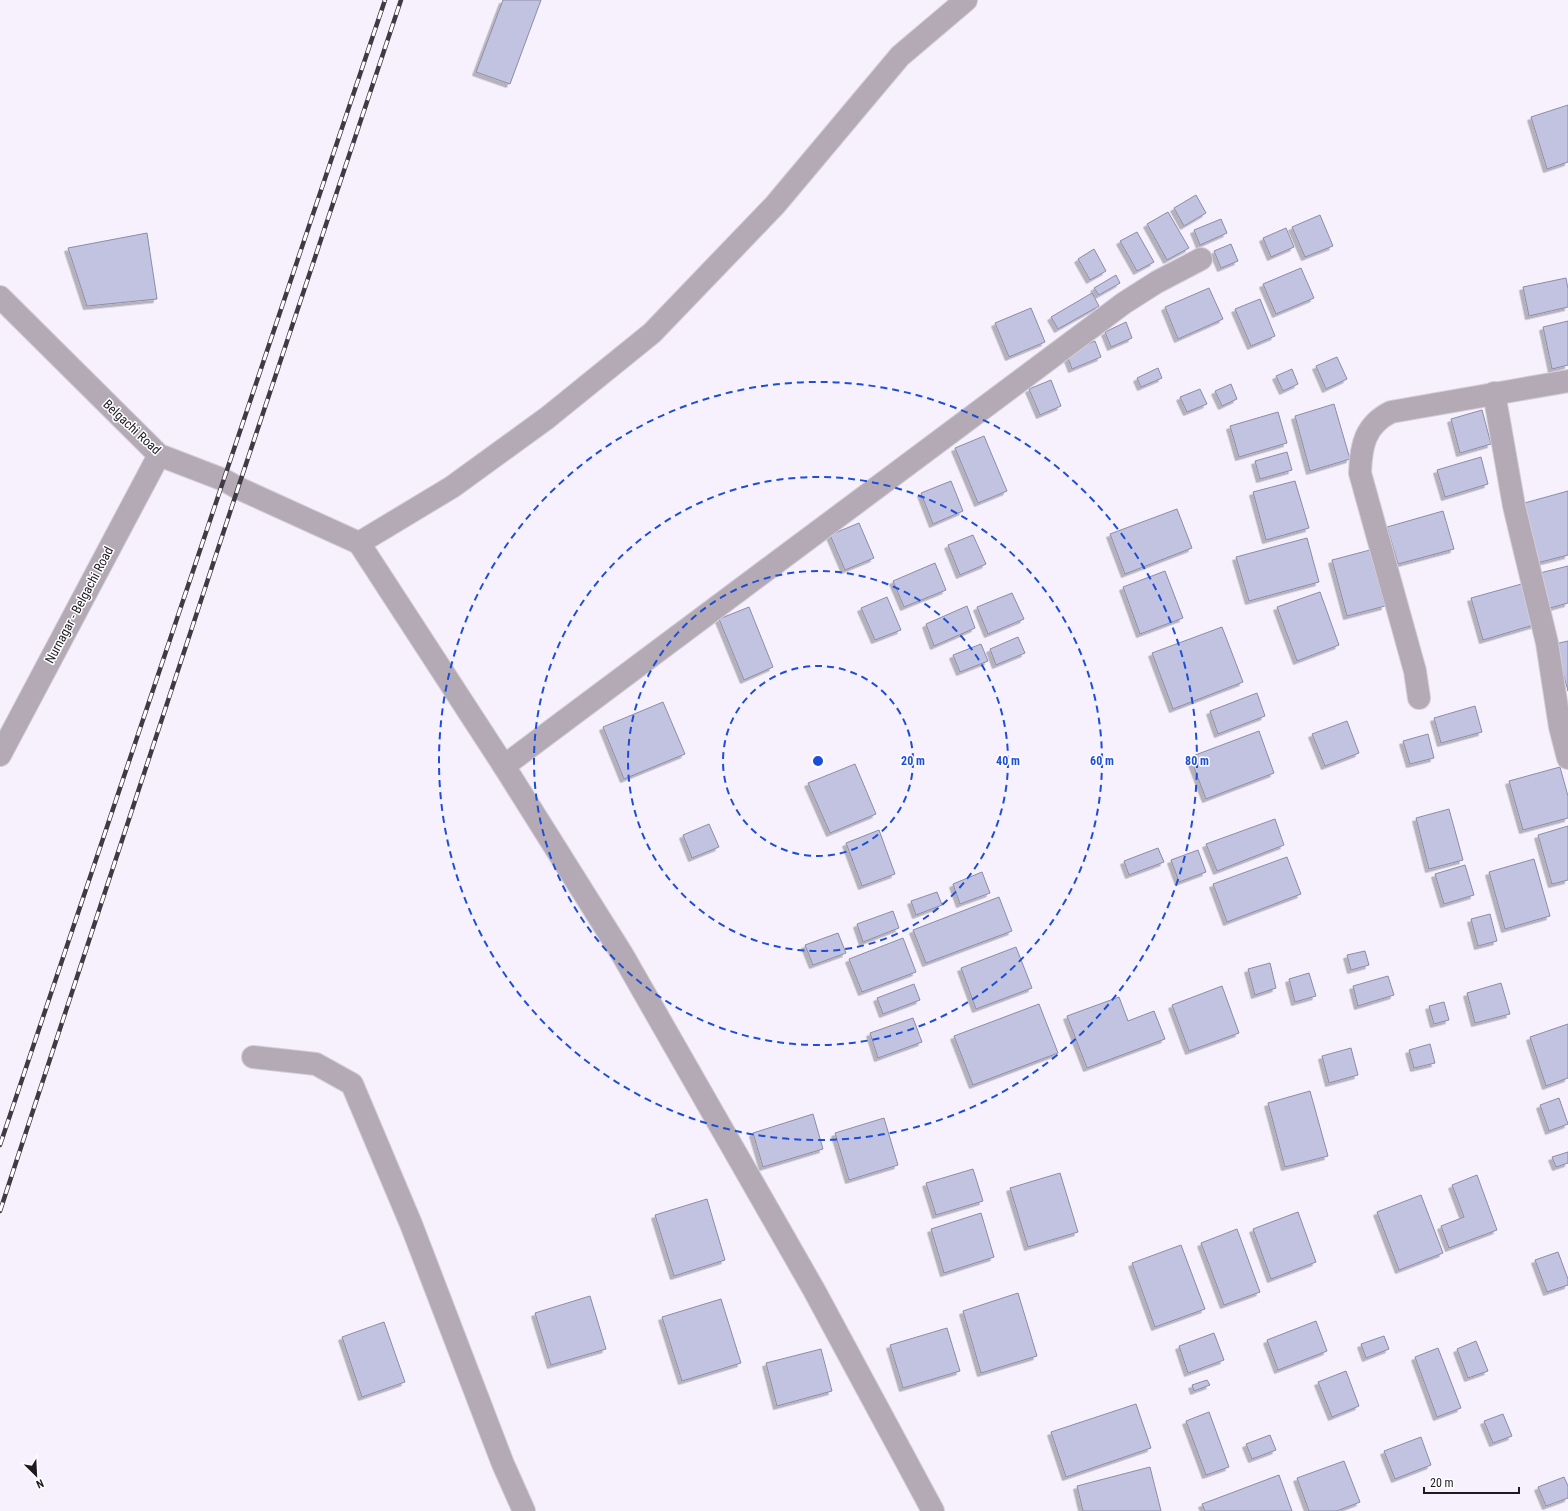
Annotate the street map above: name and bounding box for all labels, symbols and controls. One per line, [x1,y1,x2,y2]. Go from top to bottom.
street label: Belgachi Road [100,397,164,457]
street label: Nurnagar - Belgachi Road [42,544,116,666]
centre of rings [811,754,825,768]
text: 20 m [901,754,925,768]
text: 40 m [996,754,1020,768]
text: 60 m [1090,754,1114,768]
text: 80 m [1185,754,1209,768]
north arrow [16,1455,56,1495]
scale bar [1424,1469,1519,1495]
text: N [34,1476,46,1491]
text: 20 m [1430,1476,1454,1490]

